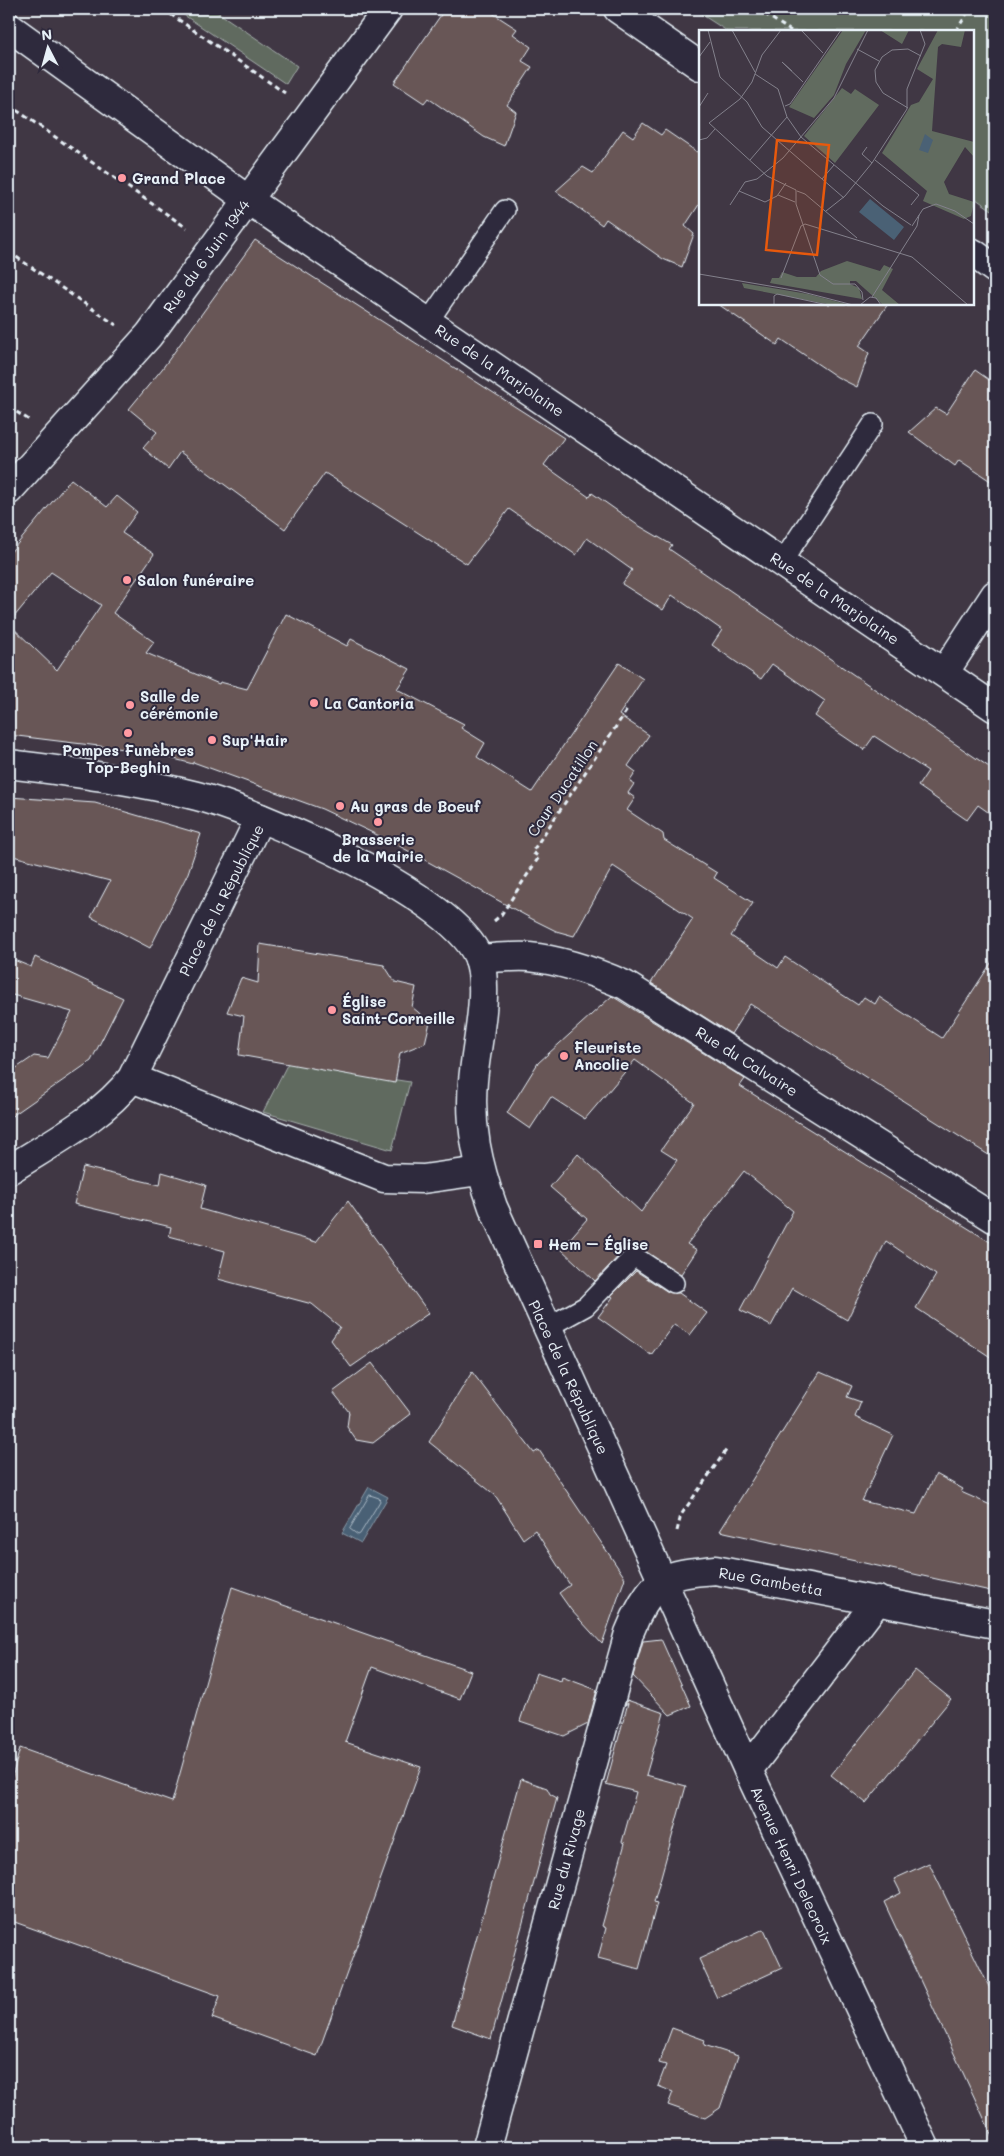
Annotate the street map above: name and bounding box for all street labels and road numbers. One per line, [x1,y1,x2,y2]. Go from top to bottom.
street label: Rue du 6 Juin 1944 [158,195,254,317]
street label: Rue de la Marjolaine [432,319,568,421]
street label: Rue de la Marjolaine [767,547,903,649]
street label: Cour Ducatillon [522,736,602,840]
street label: Place de la République [174,821,268,979]
street label: Rue du Calvaire [692,1022,802,1100]
street label: Place de la République [524,1297,614,1457]
street label: Rue Gambetta [717,1562,825,1600]
street label: Avenue Henri Delecroix [747,1783,838,1948]
street label: Rue du Rivage [543,1806,589,1912]

